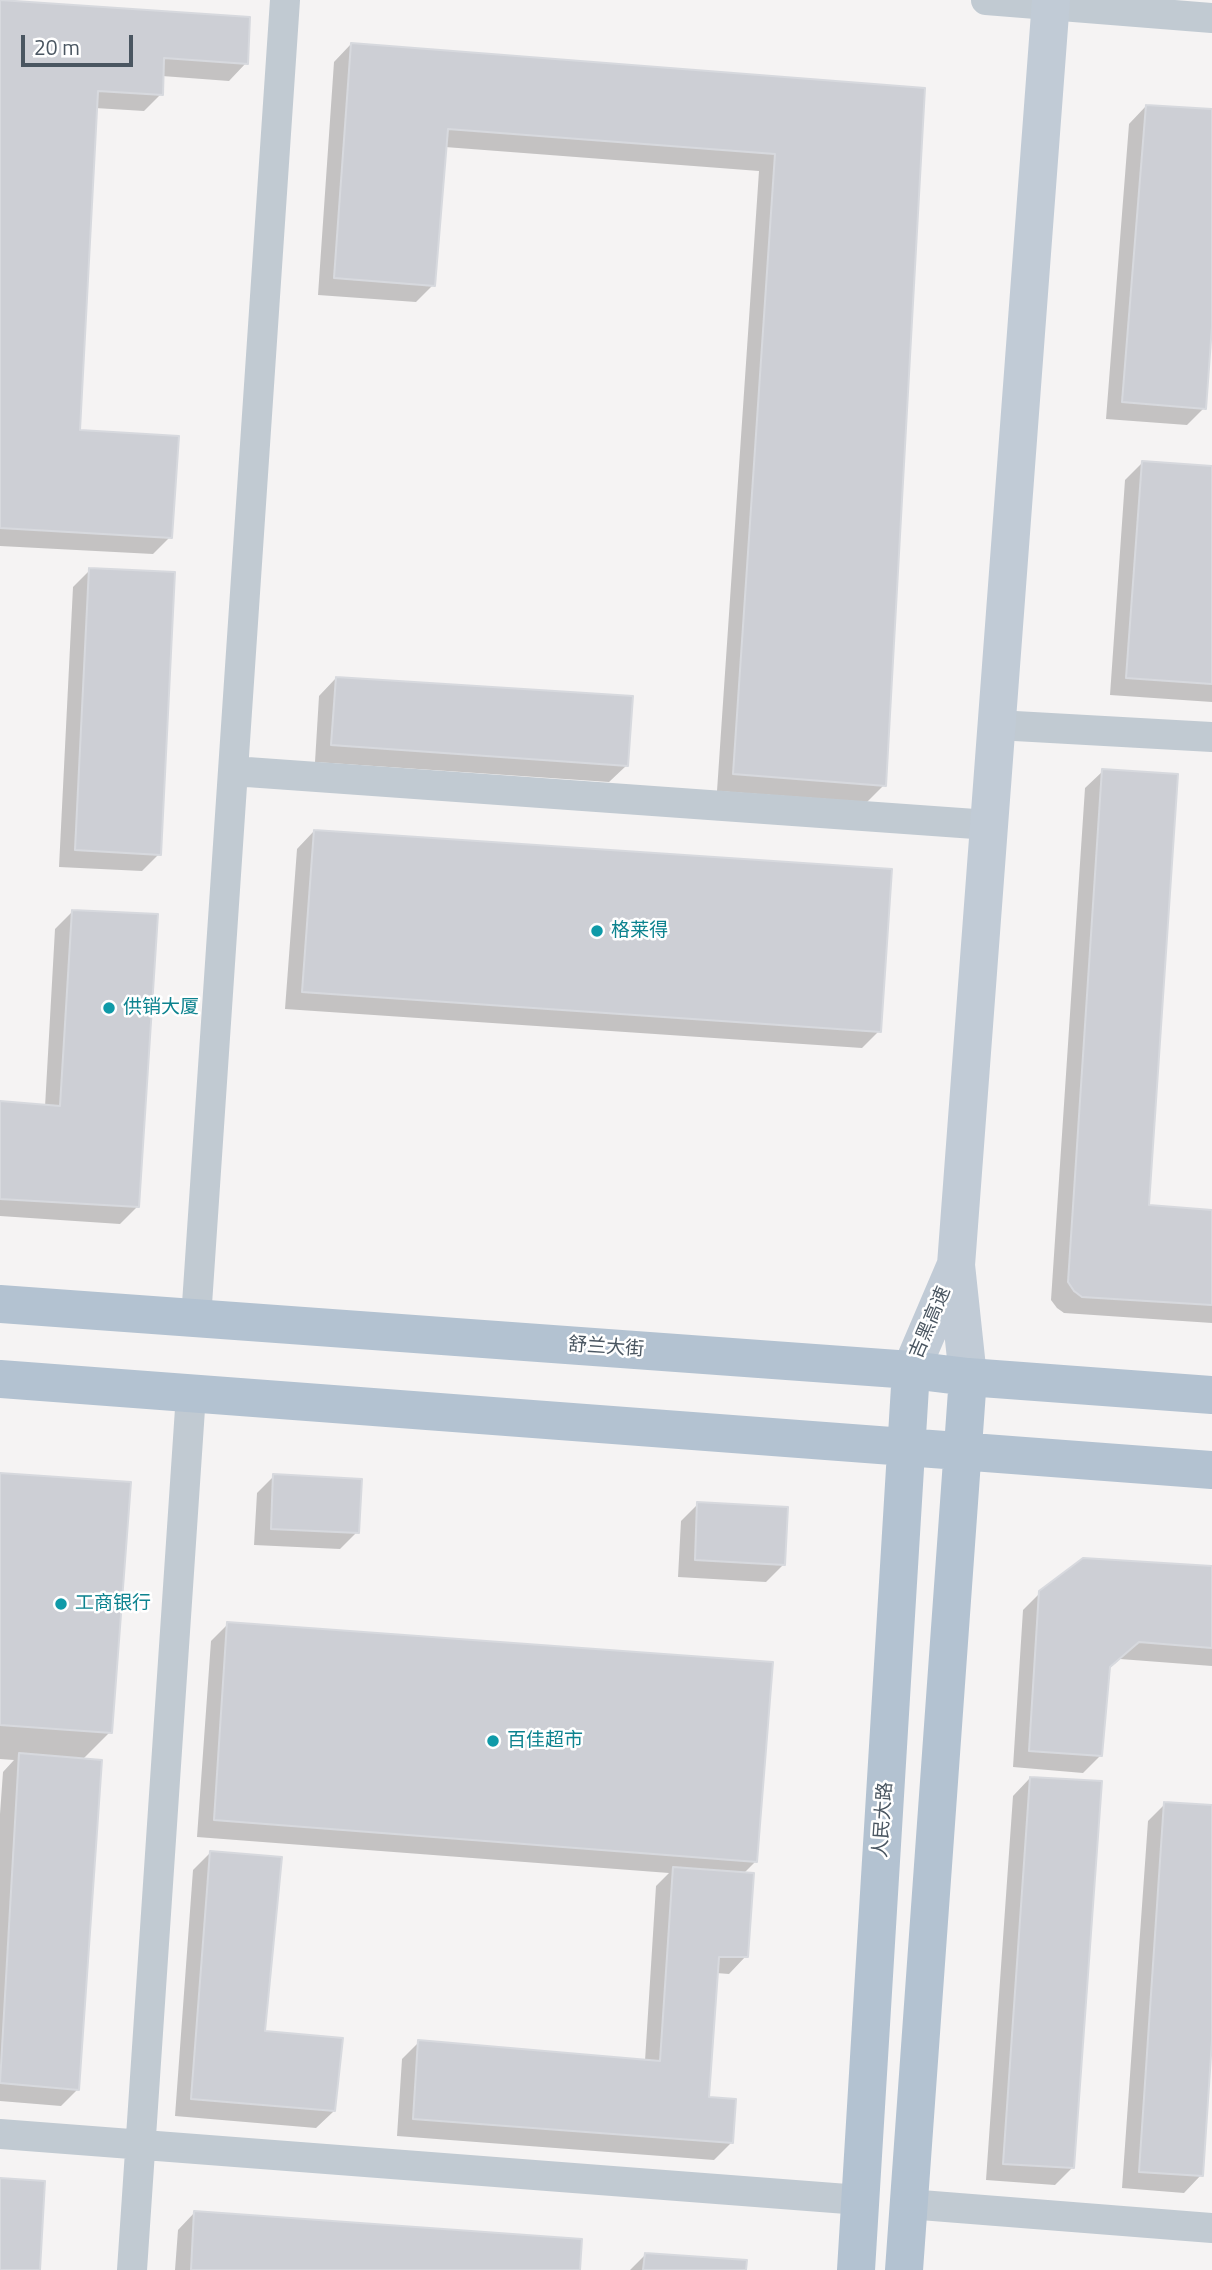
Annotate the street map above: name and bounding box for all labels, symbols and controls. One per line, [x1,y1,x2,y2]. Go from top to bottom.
scale bar [24,21,136,65]
text: 20 m [34,31,80,63]
place label: 格莱得 [611,920,668,942]
marker: 格莱得 [589,923,605,939]
place label: 供销大厦 [123,997,199,1019]
marker: 供销大厦 [101,1000,117,1016]
street label: 吉黑高速 [906,1284,956,1362]
street label: 舒兰大街 [567,1334,645,1362]
place label: 工商银行 [75,1593,151,1615]
marker: 工商银行 [53,1596,69,1612]
place label: 百佳超市 [507,1730,583,1752]
marker: 百佳超市 [485,1733,501,1749]
street label: 人民大路 [870,1781,898,1859]

